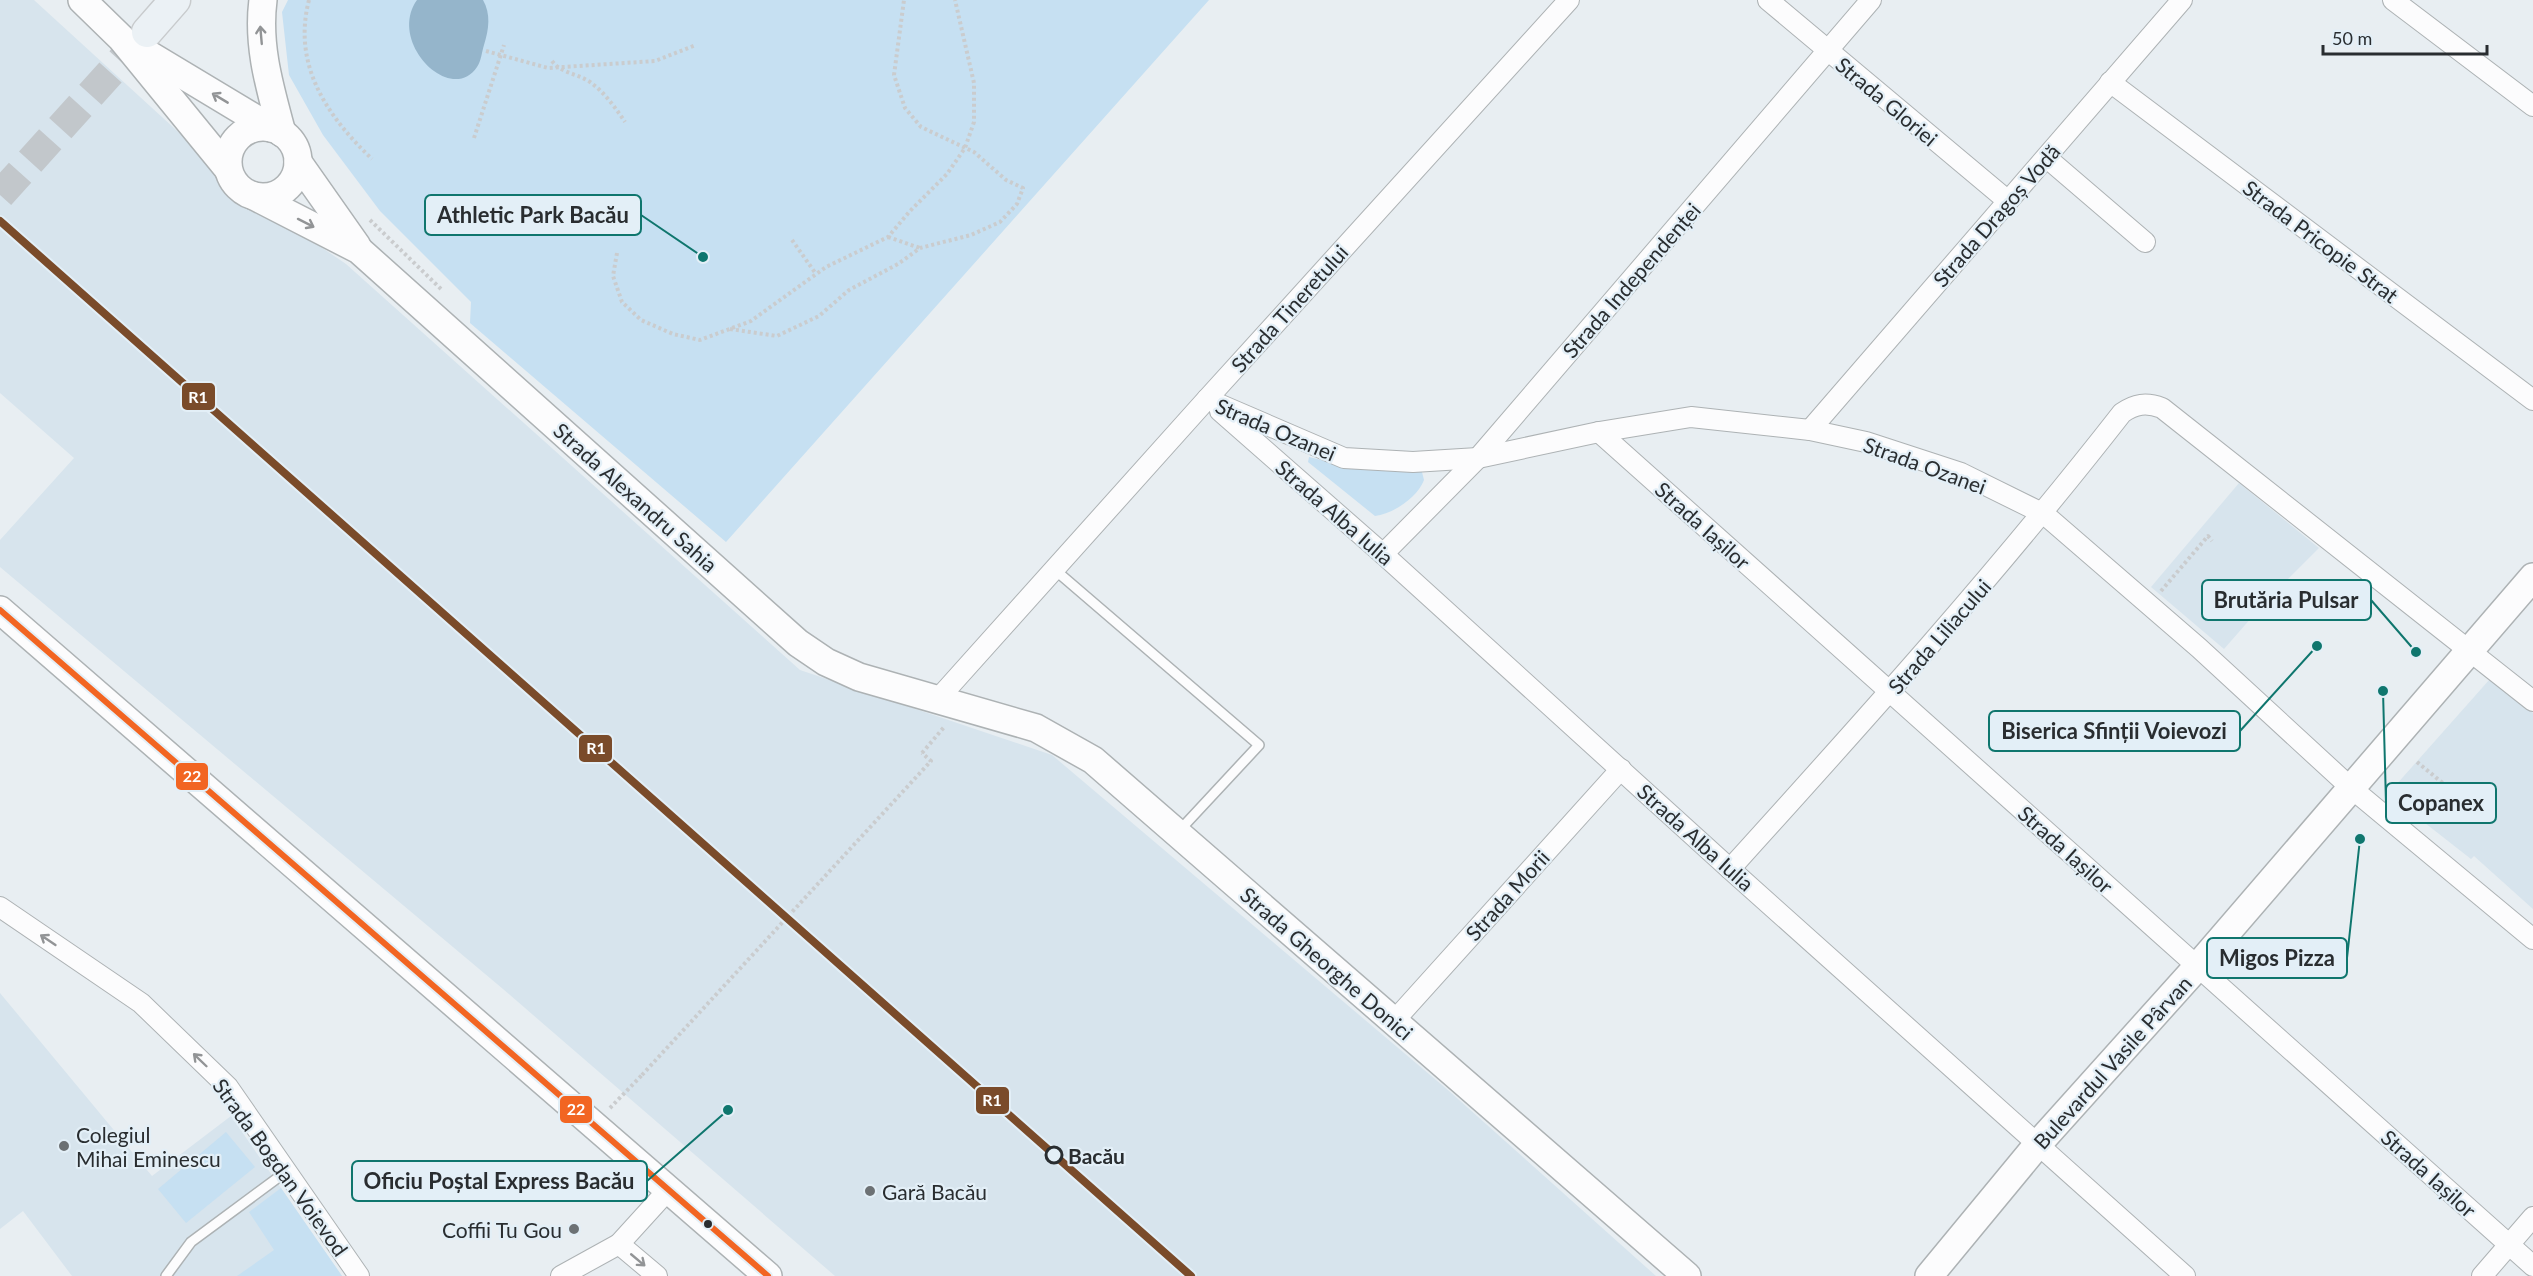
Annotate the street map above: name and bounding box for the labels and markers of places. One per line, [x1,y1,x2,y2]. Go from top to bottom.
callout: Athletic Park Bacău [425,195,641,235]
callout: Brutăria Pulsar [2202,580,2371,620]
callout: Biserica Sfinții Voievozi [1989,711,2240,751]
callout: Copanex [2386,783,2496,823]
callout: Migos Pizza [2207,938,2347,978]
place label: Colegiul Mihai Eminescu [76,1122,221,1171]
marker: Colegiul Mihai Eminescu [57,1139,71,1153]
place label: Bacău [1068,1143,1125,1168]
marker: Bacău [1045,1146,1063,1164]
callout: Oficiu Poștal Express Bacău [352,1161,647,1201]
place label: Gară Bacău [882,1179,987,1204]
marker: Gară Bacău [863,1184,877,1198]
place label: Coffii Tu Gou [442,1217,562,1242]
unlabelled marker [702,1218,714,1230]
marker: Coffii Tu Gou [567,1222,581,1236]

